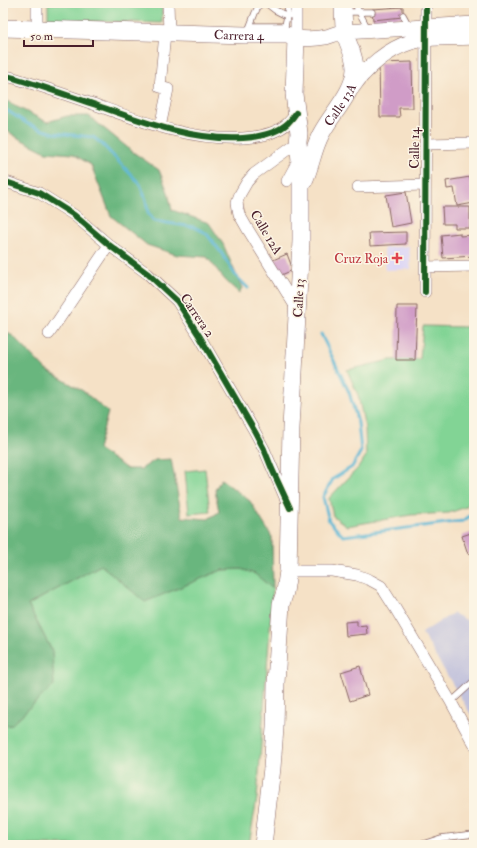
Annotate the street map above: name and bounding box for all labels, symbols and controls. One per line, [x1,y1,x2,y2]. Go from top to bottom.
scale bar [24,22,93,48]
street label: Carrera 4 [214,27,265,44]
text: 50 m [30,29,54,44]
street label: Calle 13A [321,80,360,129]
street label: Calle 14 [407,126,423,169]
street label: Calle 12A [247,207,286,258]
place label: Cruz Roja [334,251,389,267]
marker: Cruz Roja [391,252,403,264]
street label: Calle 13 [290,278,308,318]
street label: Carrera 2 [177,291,218,341]

